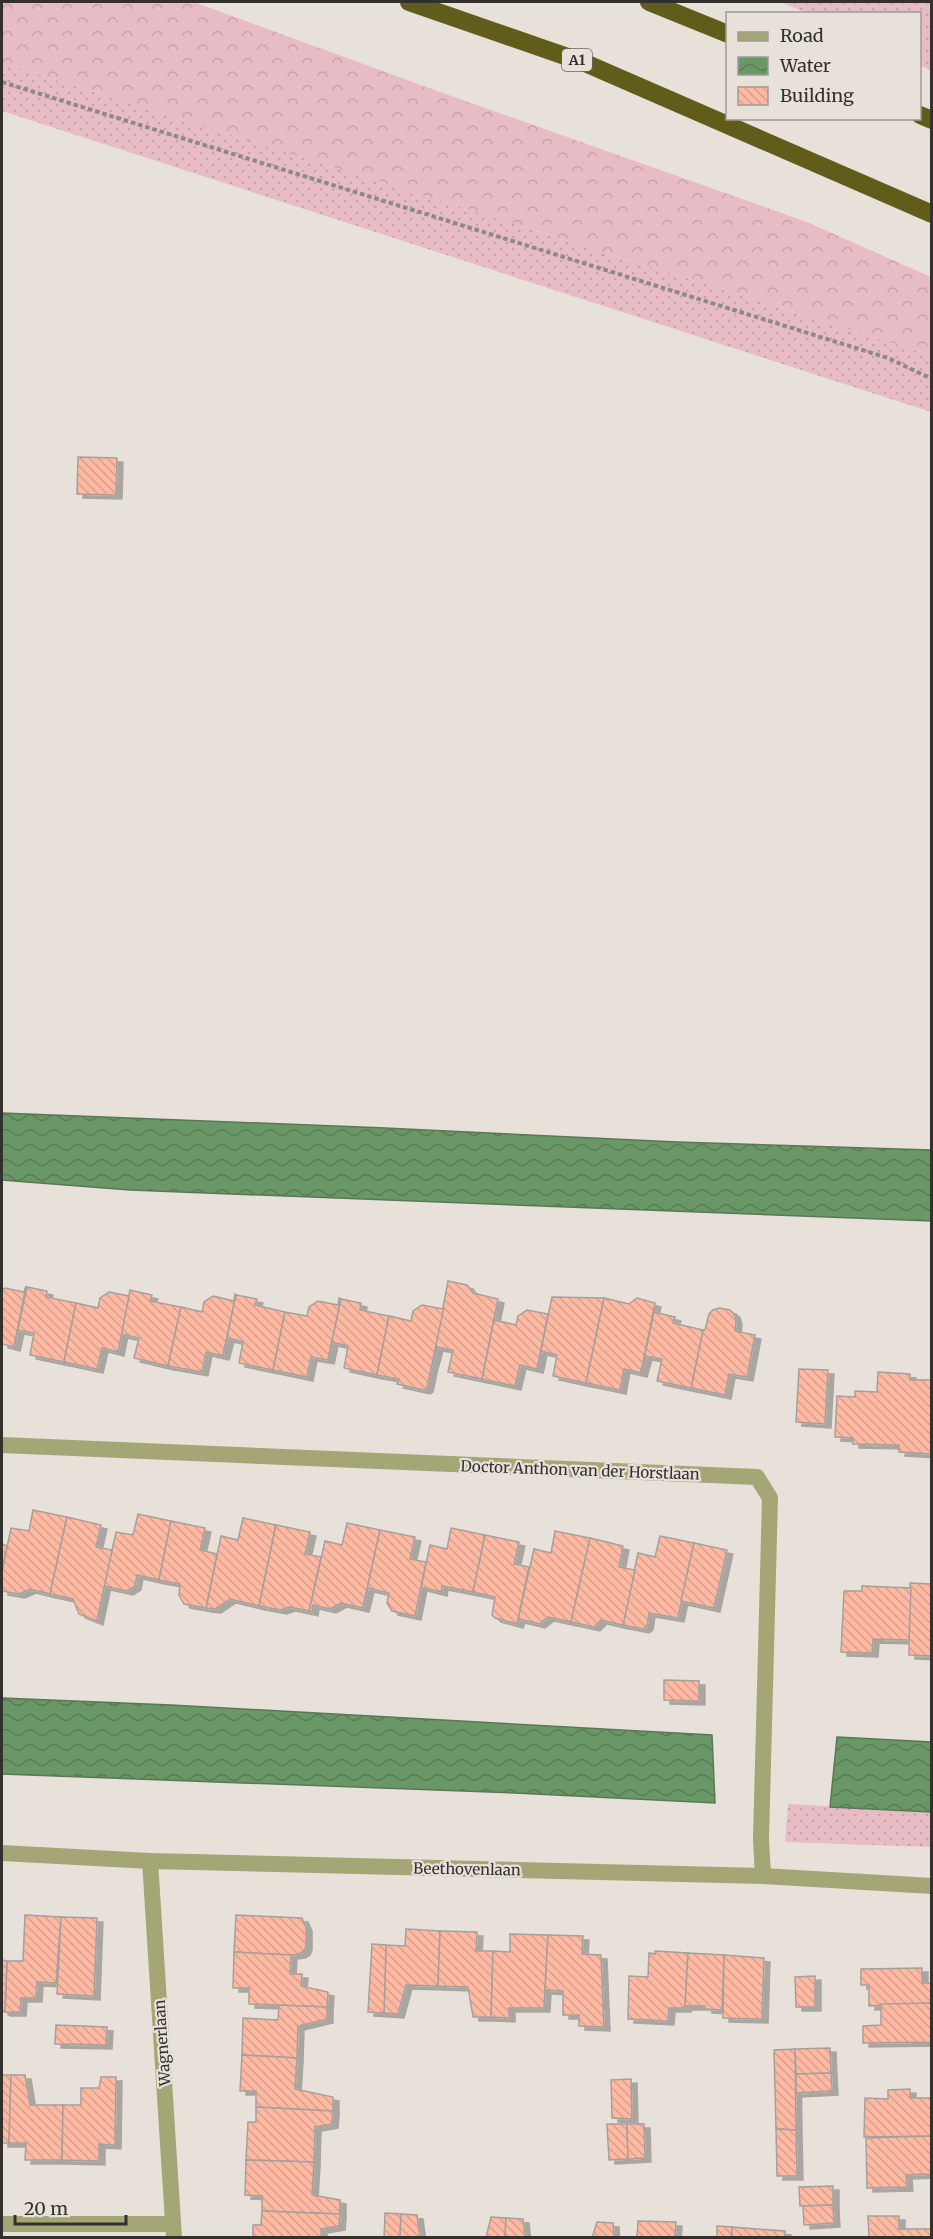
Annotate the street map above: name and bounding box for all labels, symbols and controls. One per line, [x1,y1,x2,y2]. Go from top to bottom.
legend [726,12,921,120]
text: Road [780,24,824,47]
road number: A1 [562,49,592,71]
text: Water [779,54,831,77]
text: Building [780,84,854,107]
street label: Doctor Anthon van der Horstlaan [460,1456,700,1484]
street label: Beethovenlaan [413,1859,521,1879]
street label: Wagnerlaan [149,1999,175,2088]
scale bar [15,2188,126,2226]
text: 20 m [24,2197,68,2220]

